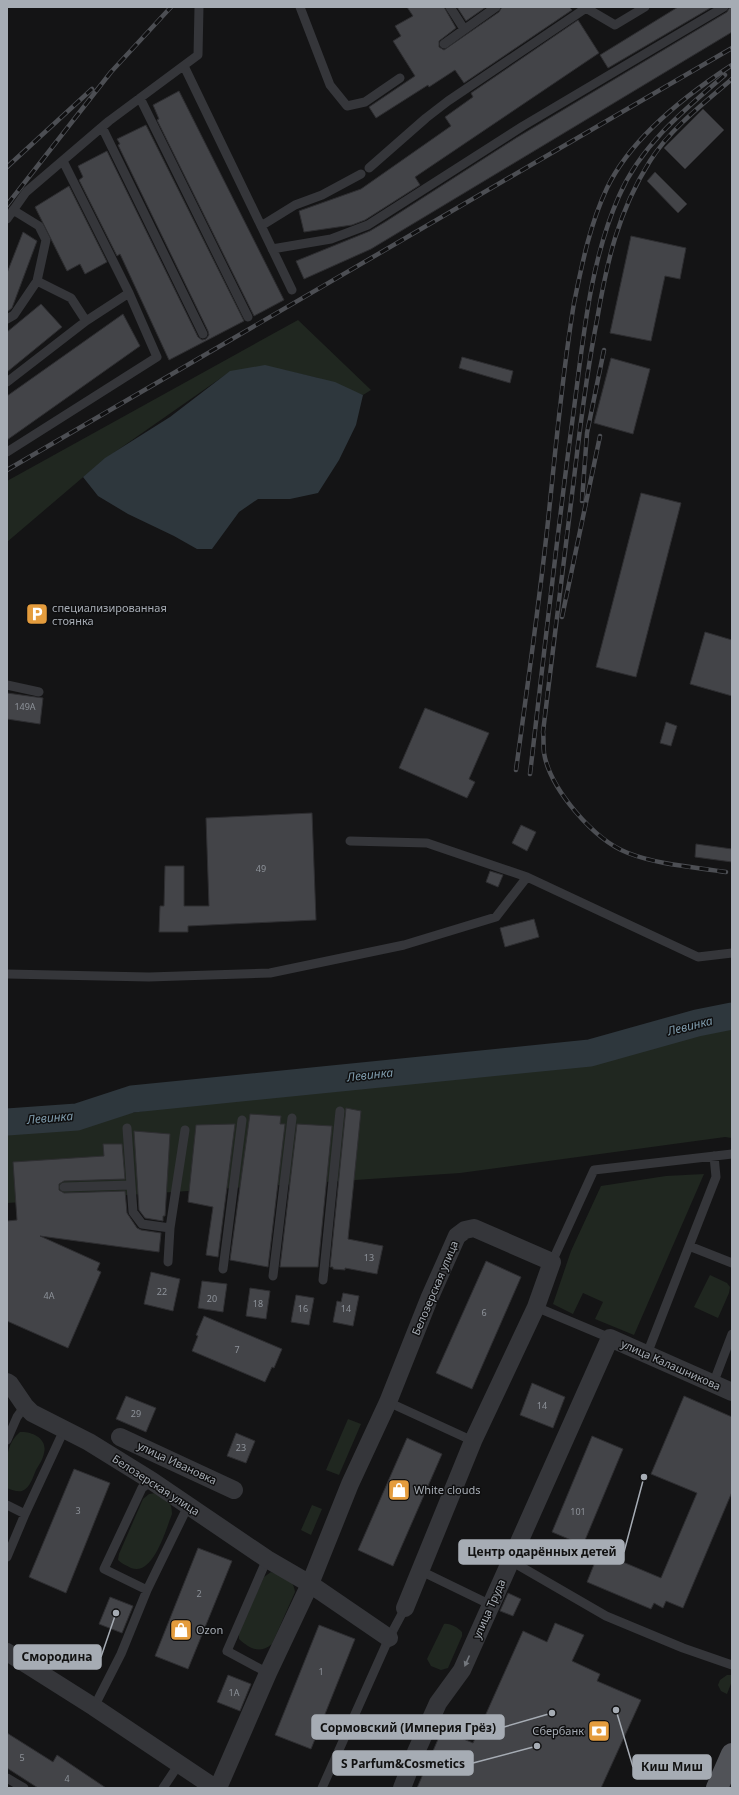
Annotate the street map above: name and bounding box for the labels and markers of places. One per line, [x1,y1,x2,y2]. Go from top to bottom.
place label: специализированная стоянка [52,600,167,628]
parking icon: специализированная стоянка [24,601,50,627]
shop icon: White clouds [386,1477,412,1503]
place label: White clouds [414,1482,481,1497]
callout: Центр одарённых детей [459,1540,624,1564]
shop icon: Ozon [168,1617,194,1643]
place label: Ozon [196,1622,223,1637]
callout: Смородина [14,1645,101,1669]
callout: Сормовский (Империя Грёз) [312,1715,504,1739]
bank icon: Сбербанк [586,1718,612,1744]
place label: Сбербанк [532,1723,584,1738]
callout: S Parfum&Cosmetics [333,1751,473,1775]
callout: Киш Миш [633,1755,711,1779]

